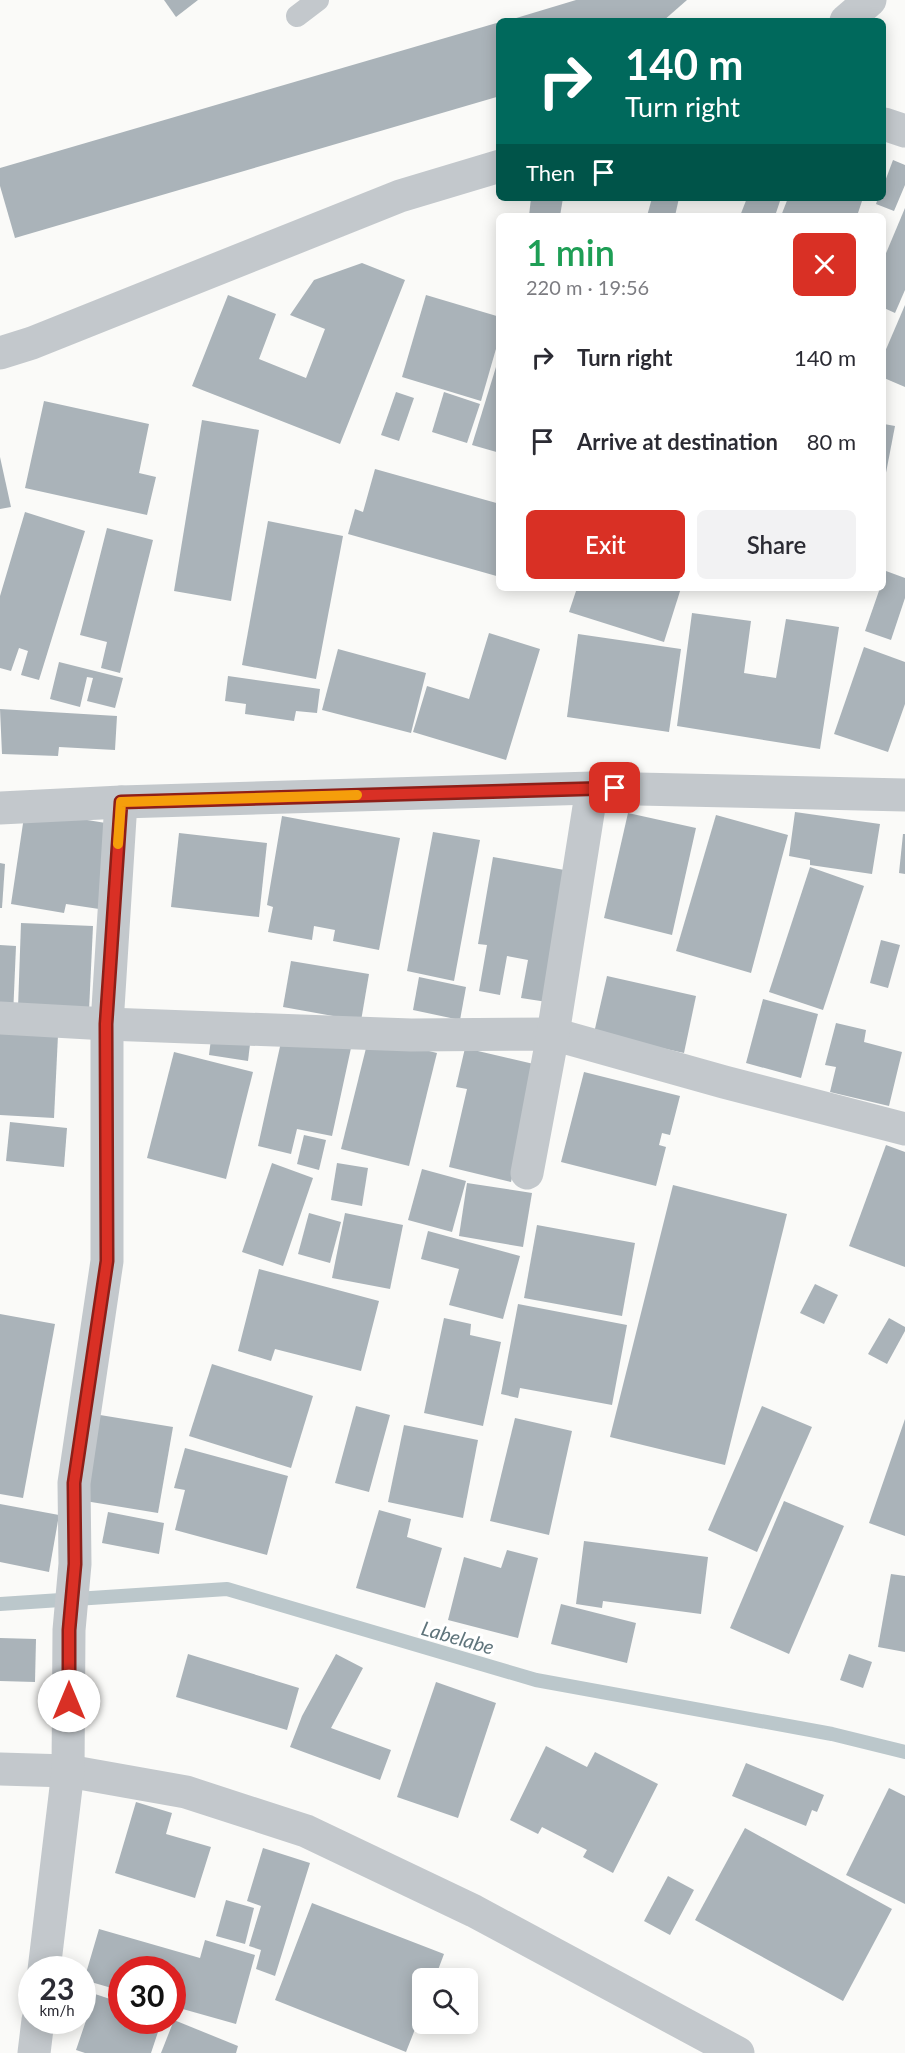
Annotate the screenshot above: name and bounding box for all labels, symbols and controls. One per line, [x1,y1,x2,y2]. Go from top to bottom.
text: 140 m [625,39,743,89]
icon: right [526,42,604,120]
text: Turn right [625,90,740,123]
icon: arrive [587,156,620,189]
text: Then [526,159,575,186]
text: 1 min [526,230,615,274]
button: close [793,233,856,296]
text: 220 m · 19:56 [526,275,649,299]
icon: right [526,341,559,374]
text: Turn right [577,344,672,371]
text: 140 m [794,344,856,371]
icon: arrive [526,425,559,458]
text: Arrive at destination [577,428,778,455]
text: 80 m [807,428,856,455]
button: Exit [526,510,685,579]
button: Share [697,510,856,579]
pin [589,762,640,813]
icon: arrive [598,771,631,804]
water label: Labelabe [419,1615,497,1659]
position arrow [37,1669,101,1733]
speed limit sign: 30 [108,1956,186,2034]
map controls [412,1968,478,2034]
button: search [412,1968,478,2034]
text: 23 [40,1970,74,2006]
text: km/h [39,2001,75,2019]

